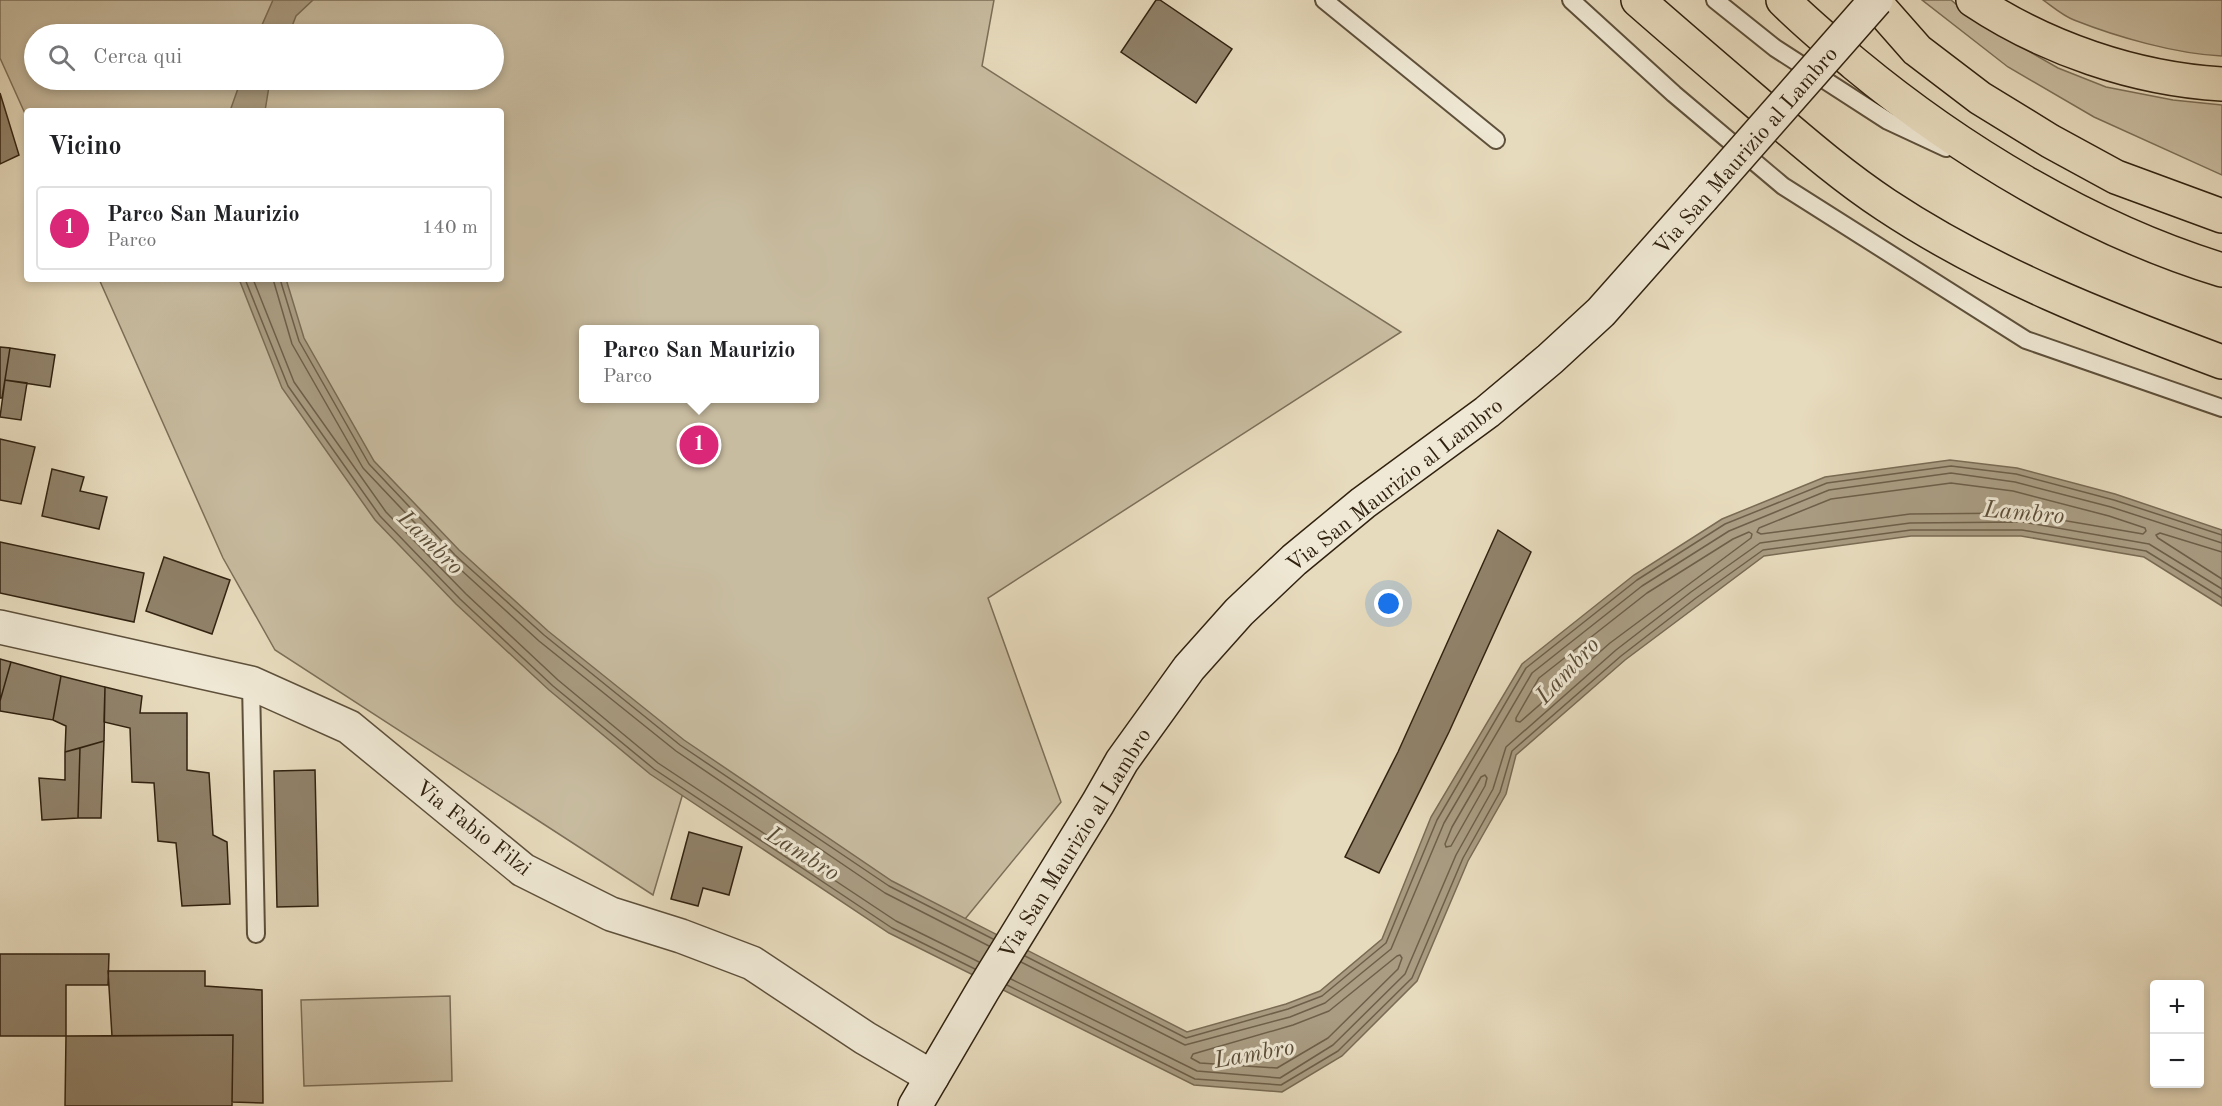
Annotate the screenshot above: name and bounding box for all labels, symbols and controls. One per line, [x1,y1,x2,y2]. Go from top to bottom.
search box [24,24,504,90]
icon: search [45,41,78,74]
street label: Via San Maurizio al Lambro [1650,43,1843,259]
text: Cerca qui [93,46,182,68]
text: Vicino [48,134,122,160]
text: Parco San Maurizio [107,204,300,226]
text: 1 [64,218,75,238]
text: 140 m [422,218,478,238]
text: Parco [107,231,156,251]
popup [579,325,819,403]
text: Parco San Maurizio [603,340,795,362]
text: Parco [603,367,652,387]
street label: Via San Maurizio al Lambro [1283,395,1507,577]
pin: 1 [680,422,718,468]
water label: Lambro [1981,498,2065,529]
water label: Lambro [391,506,467,580]
your location [1374,589,1403,618]
water label: Lambro [1531,633,1605,710]
street label: Via San Maurizio al Lambro [995,725,1156,963]
street label: Via Fabio Filzi [411,777,535,880]
water label: Lambro [760,822,843,886]
map controls [2150,980,2204,1088]
button: + [2150,980,2204,1034]
button: − [2150,1034,2204,1088]
water label: Lambro [1211,1036,1297,1074]

